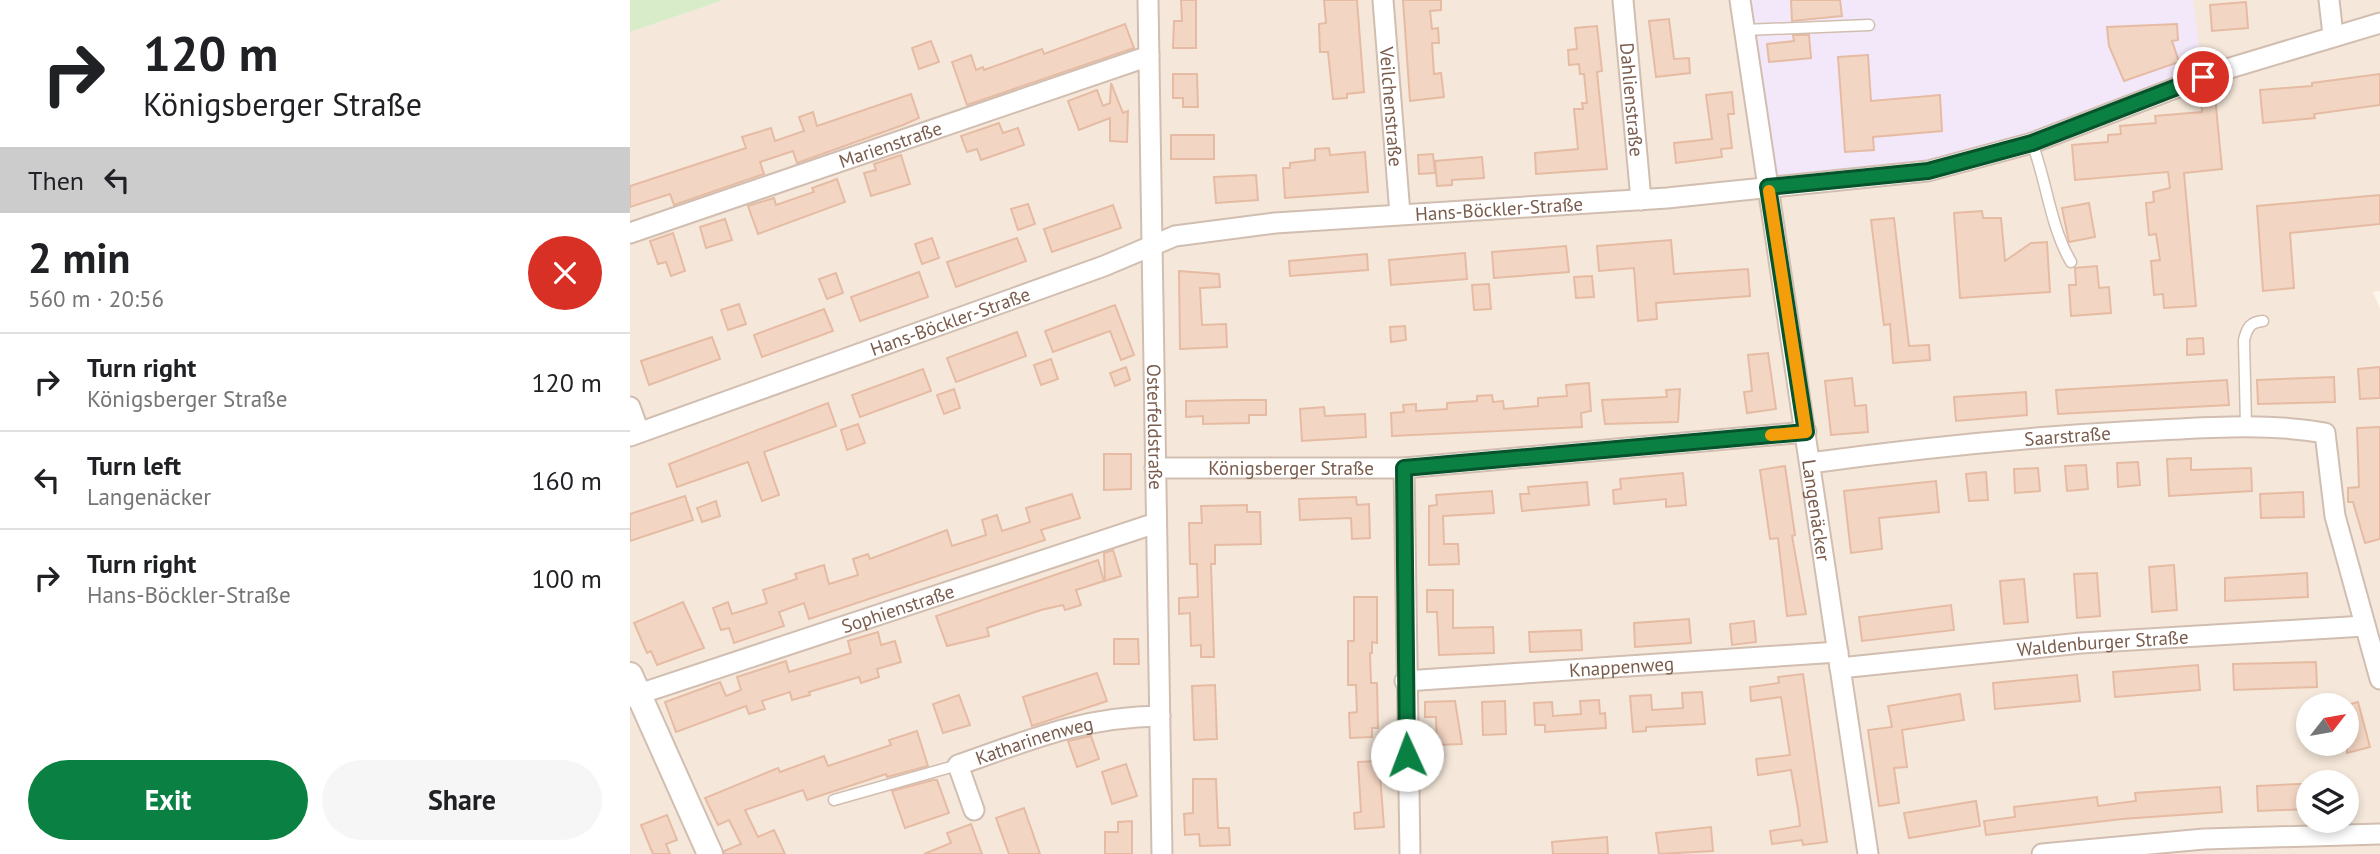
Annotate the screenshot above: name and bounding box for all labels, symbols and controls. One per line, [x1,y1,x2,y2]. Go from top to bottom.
text: 120 m [143,21,278,85]
icon: right [28,28,119,119]
street label: Dahlienstraße [1615,42,1649,158]
street label: Veilchenstraße [1375,45,1408,168]
pin [2173,47,2233,107]
icon: arrive [2184,58,2222,96]
text: Königsberger Straße [143,83,422,125]
street label: Marienstraße [836,116,945,173]
icon: left [98,161,136,199]
text: Then [28,164,84,197]
street label: Hans-Böckler-Straße [1414,191,1584,226]
text: 2 min [28,230,130,285]
button: close [528,236,602,310]
street label: Hans-Böckler-Straße [867,282,1033,361]
text: 560 m · 20:56 [28,284,164,313]
text: Turn right [87,351,196,384]
icon: right [28,363,66,401]
street label: Osterfeldstraße [1142,364,1168,490]
text: 120 m [531,366,602,399]
text: Königsberger Straße [87,384,288,413]
street label: Saarstraße [2023,421,2112,451]
text: Turn left [87,449,181,482]
street label: Königsberger Straße [1208,456,1374,480]
street label: Langenäcker [1797,458,1836,563]
icon: left [28,461,66,499]
text: 160 m [531,464,602,497]
text: Langenäcker [87,482,211,511]
text: Turn right [87,547,196,580]
icon: right [28,559,66,597]
text: 100 m [531,562,602,595]
street label: Sophienstraße [838,579,957,638]
text: Hans-Böckler-Straße [87,580,291,609]
street label: Waldenburger Straße [2016,625,2189,662]
street label: Knappenweg [1568,651,1675,682]
north arrow [2296,693,2359,756]
map controls [2296,693,2359,833]
street label: Katharinenweg [972,711,1095,770]
position arrow [1370,718,1444,792]
button: Exit [28,760,308,840]
button: Share [322,760,602,840]
button: layers [2296,770,2359,833]

